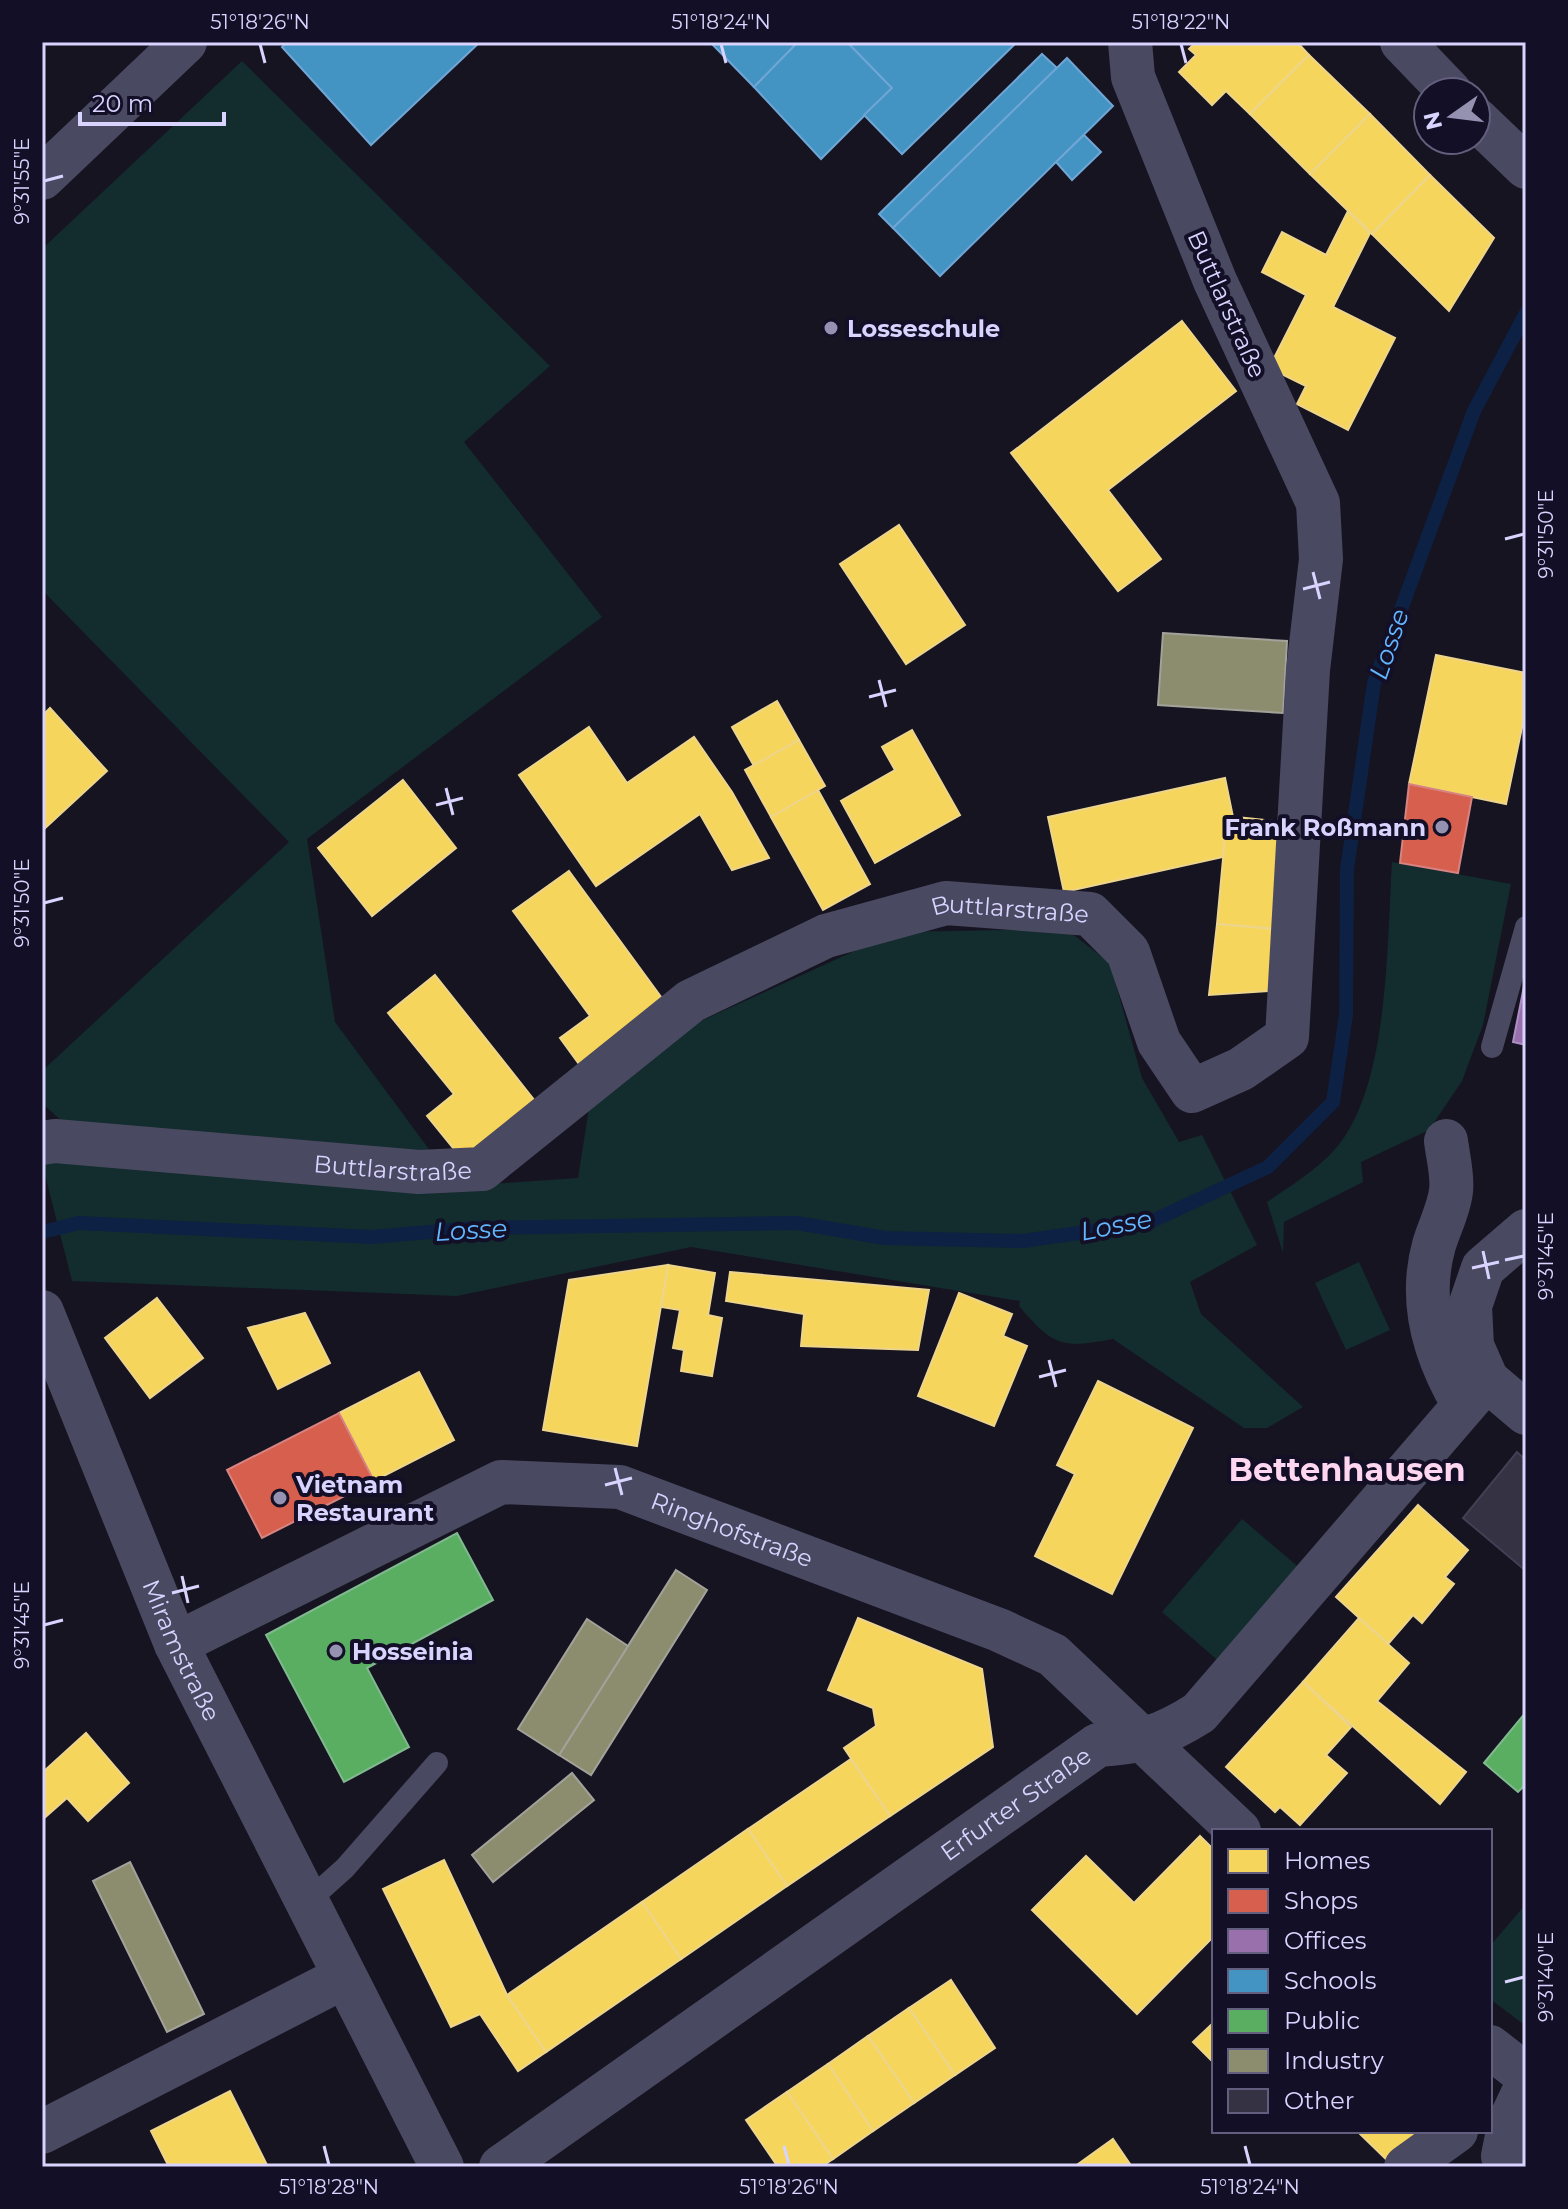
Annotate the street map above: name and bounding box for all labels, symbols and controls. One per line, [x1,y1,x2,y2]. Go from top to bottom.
text: 51°18'26"N [210,10,310,34]
text: 51°18'24"N [671,10,771,34]
text: 51°18'22"N [1132,10,1230,34]
scale bar [80,76,224,126]
north arrow [1412,76,1492,156]
text: 20 m [92,89,153,118]
text: N [1418,109,1448,133]
text: 9°31'55"E [10,137,34,225]
street label: Buttlarstraße [1182,226,1272,382]
place label: Losseschule [847,314,1000,343]
marker: Losseschule [822,319,840,337]
text: 9°31'50"E [1534,489,1558,579]
water label: Losse [1362,605,1416,683]
place label: Frank Roßmann [1224,813,1426,842]
marker: Frank Roßmann [1433,818,1451,836]
text: 9°31'50"E [10,858,34,948]
street label: Buttlarstraße [927,888,1090,928]
street label: Buttlarstraße [312,1149,472,1187]
water label: Losse [1077,1202,1155,1248]
water label: Losse [434,1212,508,1248]
text: 9°31'45"E [1534,1212,1558,1300]
district label: Bettenhausen [1228,1450,1466,1489]
place label: Vietnam Restaurant [295,1470,435,1527]
street label: Ringhofstraße [647,1486,817,1573]
marker: Vietnam Restaurant [271,1489,289,1507]
street label: Miramstraße [137,1575,227,1726]
text: 9°31'45"E [10,1581,34,1669]
place label: Hosseinia [352,1637,474,1666]
marker: Hosseinia [327,1642,345,1660]
street label: Erfurter Straße [935,1740,1096,1866]
legend [1212,1829,1492,2133]
text: Homes [1284,1846,1370,1875]
text: Shops [1284,1886,1358,1915]
text: Offices [1284,1926,1366,1955]
text: 9°31'40"E [1534,1932,1558,2022]
text: Schools [1284,1966,1377,1995]
text: Public [1284,2006,1360,2035]
text: Industry [1284,2046,1384,2075]
text: Other [1284,2086,1354,2115]
text: 51°18'28"N [279,2175,379,2199]
text: 51°18'26"N [739,2175,839,2199]
text: 51°18'24"N [1200,2175,1300,2199]

